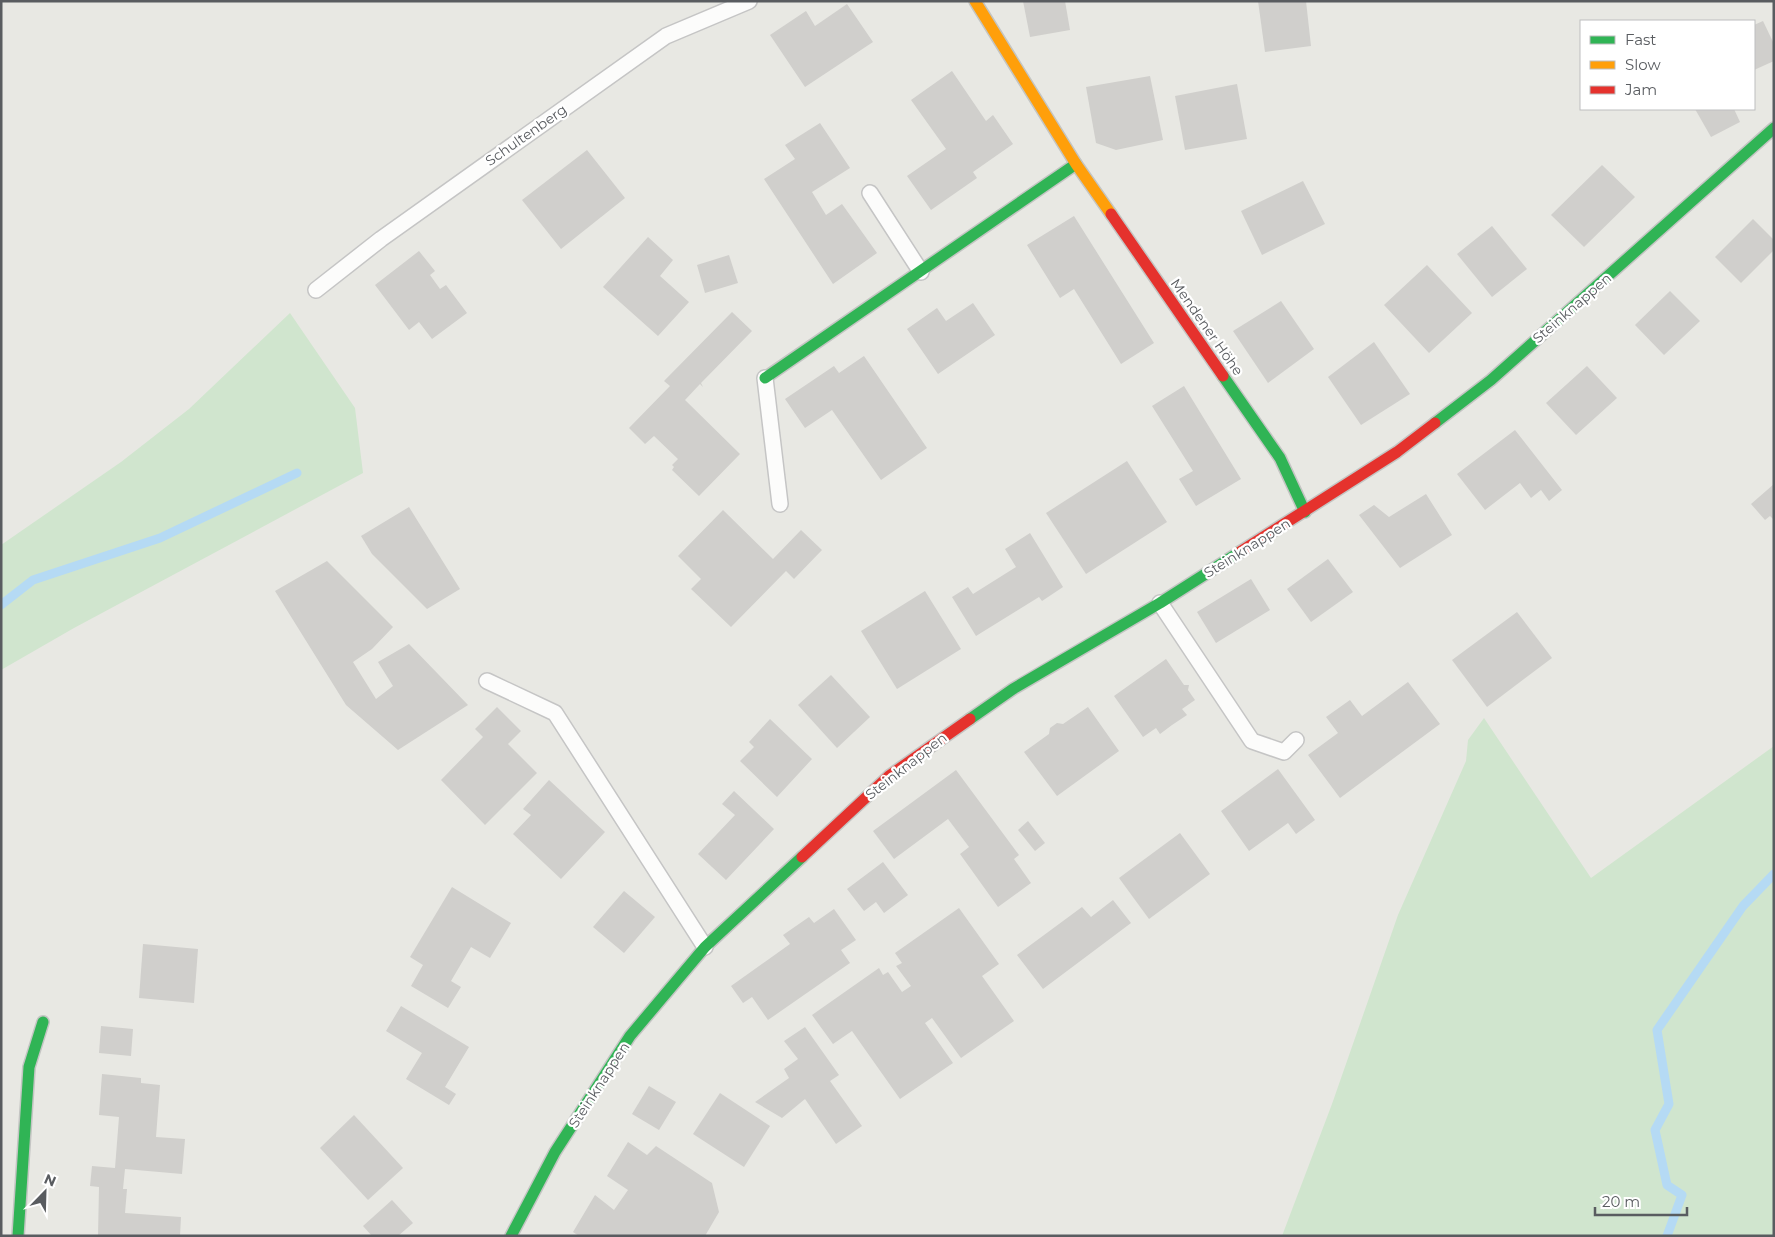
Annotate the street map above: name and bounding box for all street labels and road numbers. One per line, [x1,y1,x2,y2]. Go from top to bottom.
street label: Schultenberg [482,100,570,170]
street label: Steinknappen [1529,269,1615,347]
street label: Mendener Höhe [1167,275,1247,379]
street label: Steinknappen [1200,514,1294,582]
street label: Steinknappen [862,729,950,803]
street label: Steinknappen [565,1039,633,1131]

